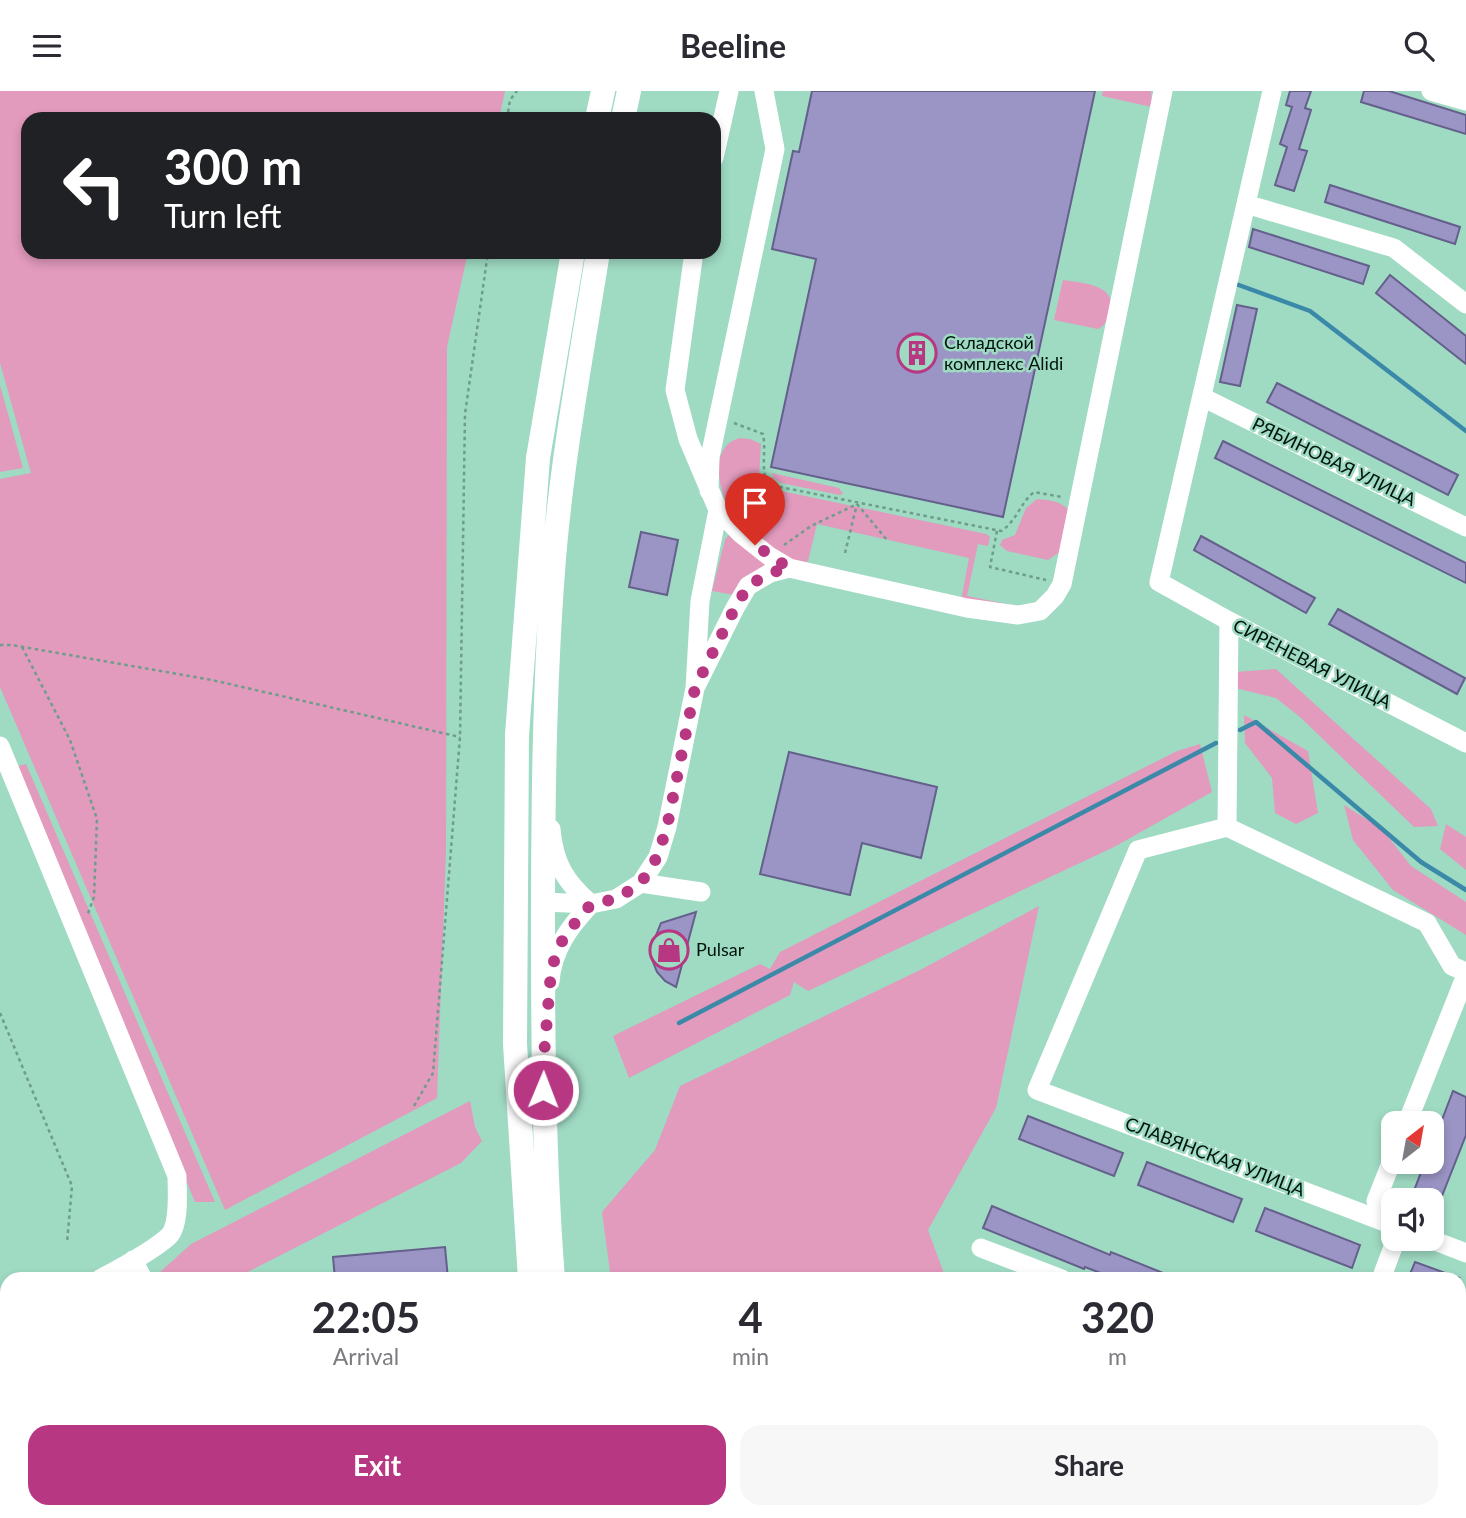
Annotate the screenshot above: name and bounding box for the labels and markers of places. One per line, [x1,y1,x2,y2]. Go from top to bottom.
place label: Складской комплекс Alidi [944,331,1063,374]
building icon: Складской комплекс Alidi [896,332,938,374]
pin [725,473,785,545]
shop icon: Pulsar [648,929,690,971]
place label: Pulsar [696,938,745,960]

